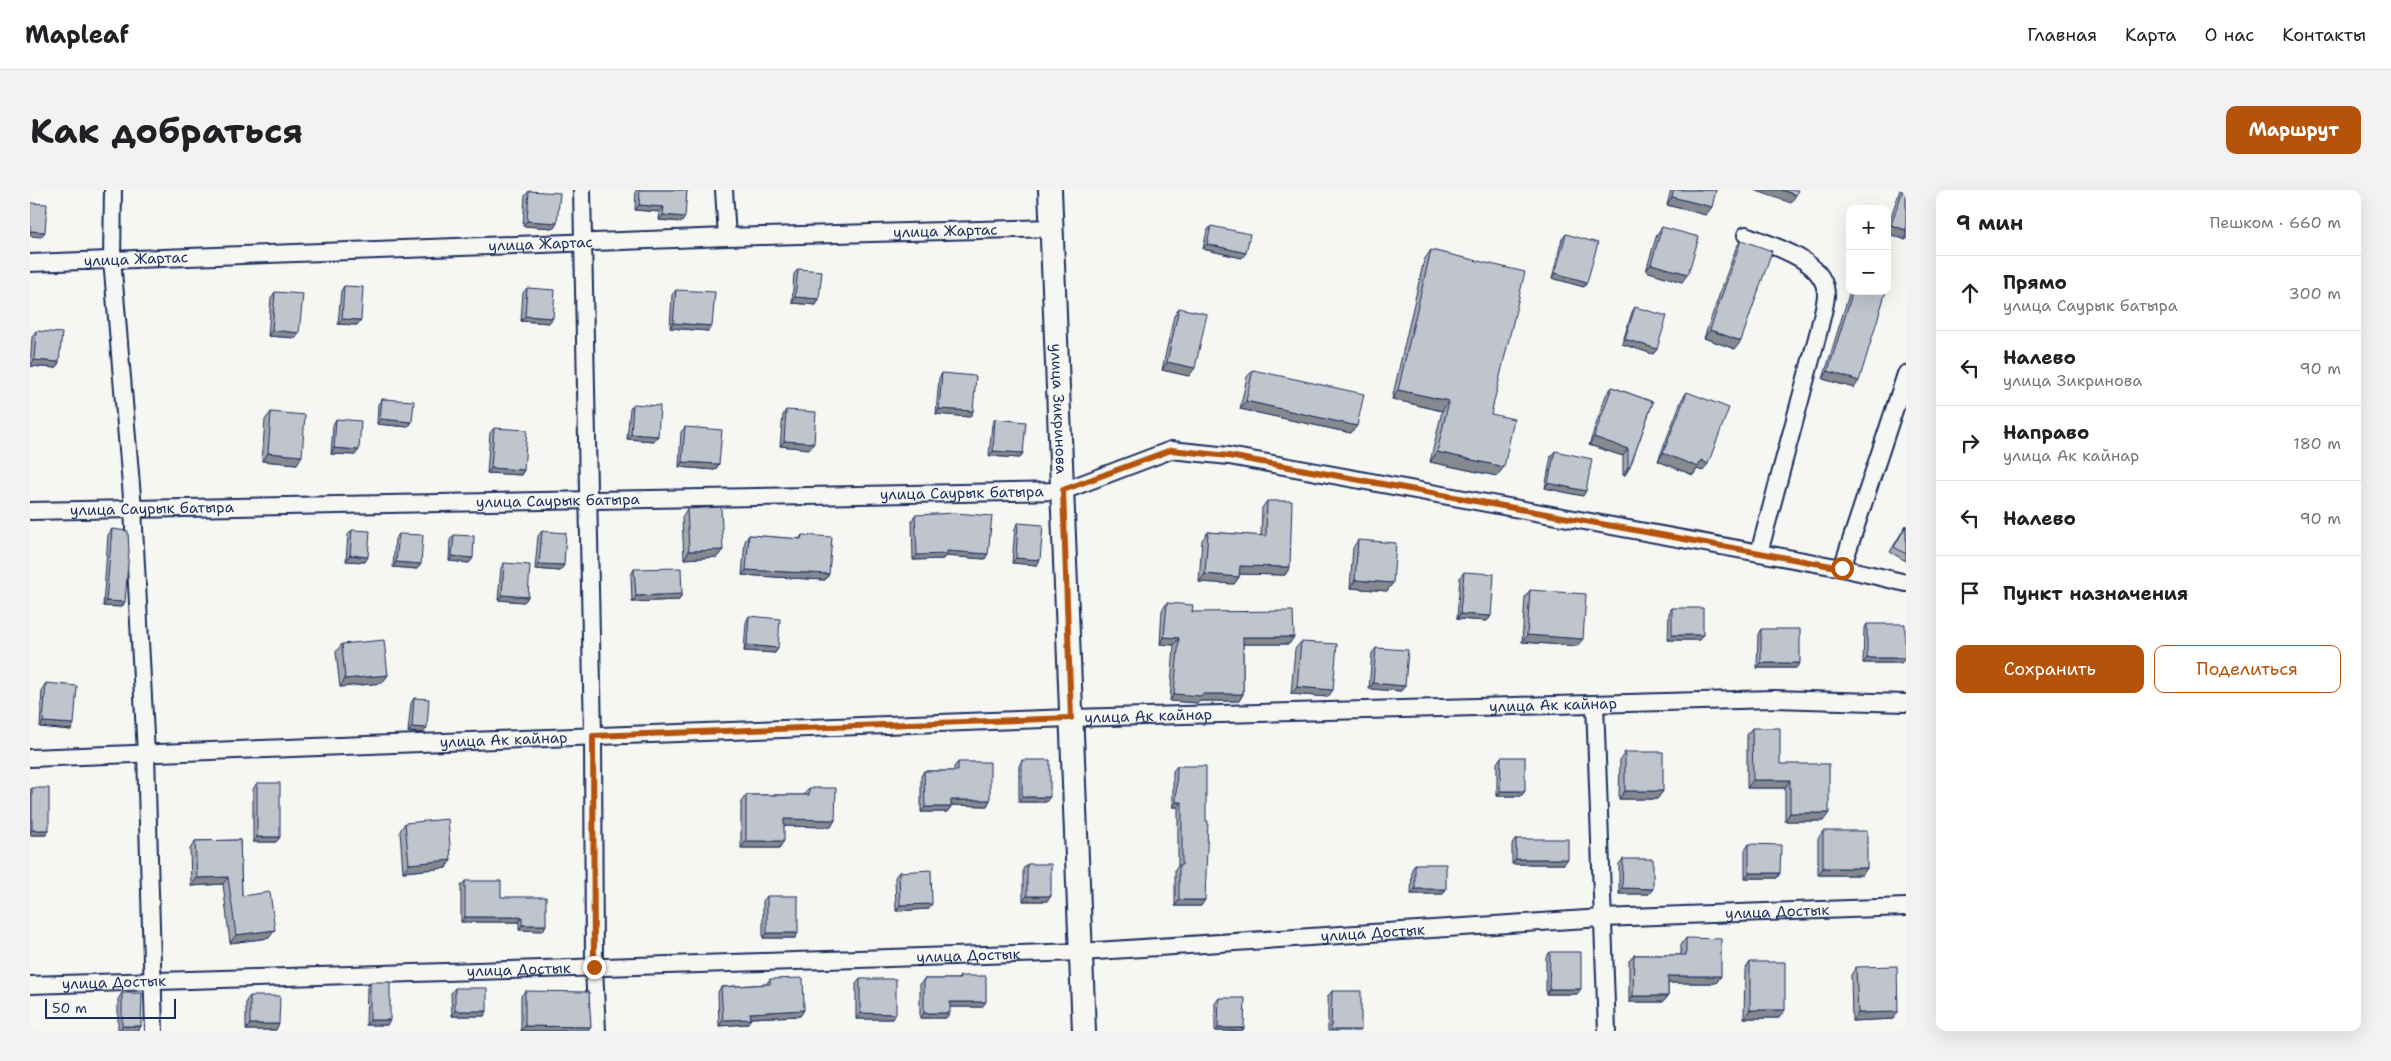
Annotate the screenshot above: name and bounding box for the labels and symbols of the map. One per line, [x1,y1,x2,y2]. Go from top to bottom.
street label: улица Жартас [893,220,998,242]
street label: улица Жартас [488,232,593,256]
street label: улица Жартас [83,247,189,271]
street label: улица Зикринова [1046,343,1072,475]
street label: улица Саурык батыра [880,481,1045,505]
street label: улица Саурык батыра [476,489,641,512]
street label: улица Саурык батыра [70,497,235,520]
route start [1831,557,1854,580]
street label: улица Ак кайнар [1489,693,1617,717]
street label: улица Ак кайнар [1084,704,1212,728]
street label: улица Ак кайнар [439,727,568,752]
street label: улица Достык [1725,900,1830,924]
street label: улица Достык [1320,920,1426,946]
street label: улица Достык [916,944,1021,967]
route end [583,956,606,979]
street label: улица Достык [466,958,571,981]
street label: улица Достык [62,971,166,994]
scale bar [45,996,176,1019]

